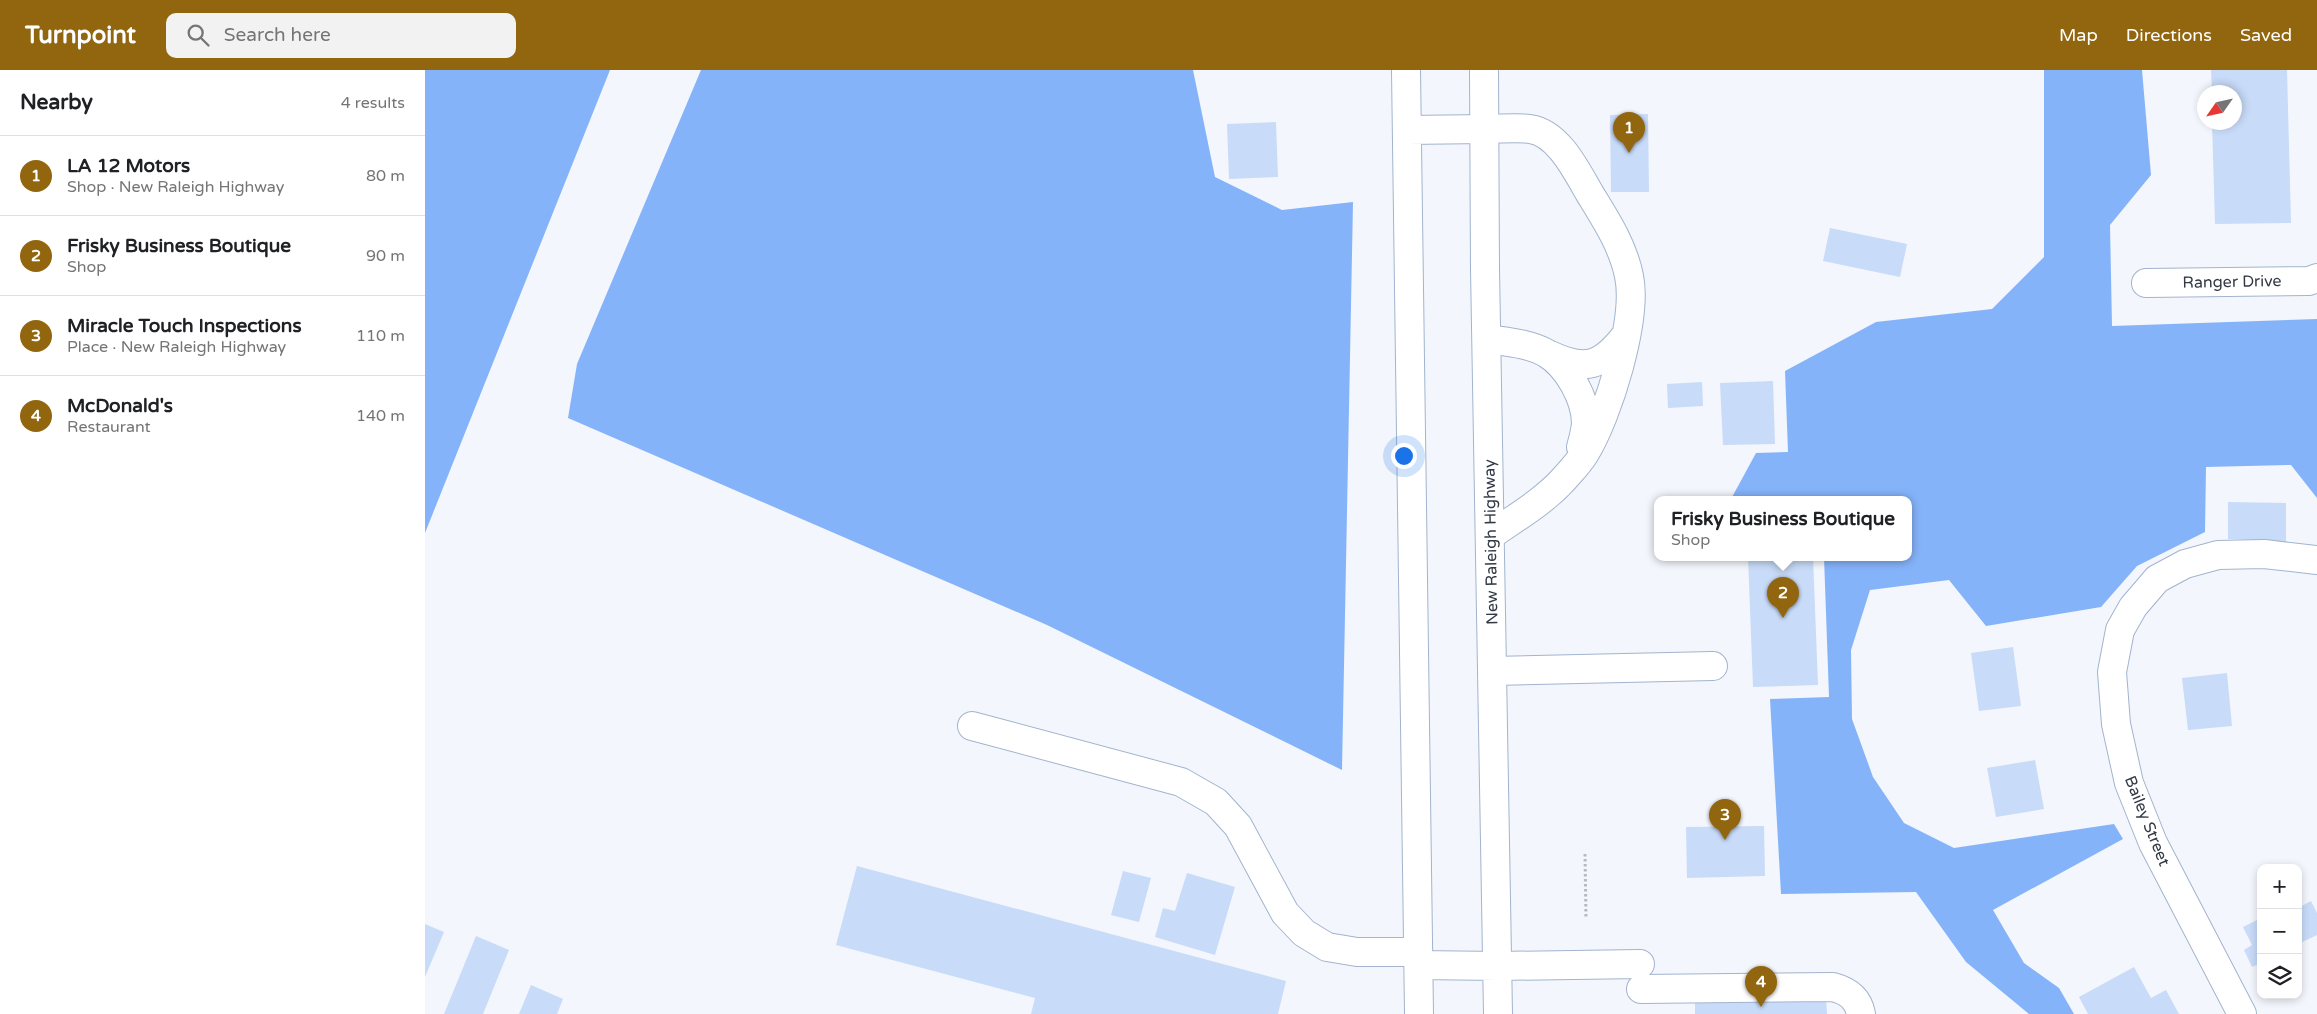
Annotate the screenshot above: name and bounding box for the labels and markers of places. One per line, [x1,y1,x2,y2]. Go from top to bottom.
pin: 1 [1613,112,1645,153]
pin: 2 [1767,577,1799,618]
pin: 3 [1709,799,1741,840]
pin: 4 [1745,966,1777,1007]

